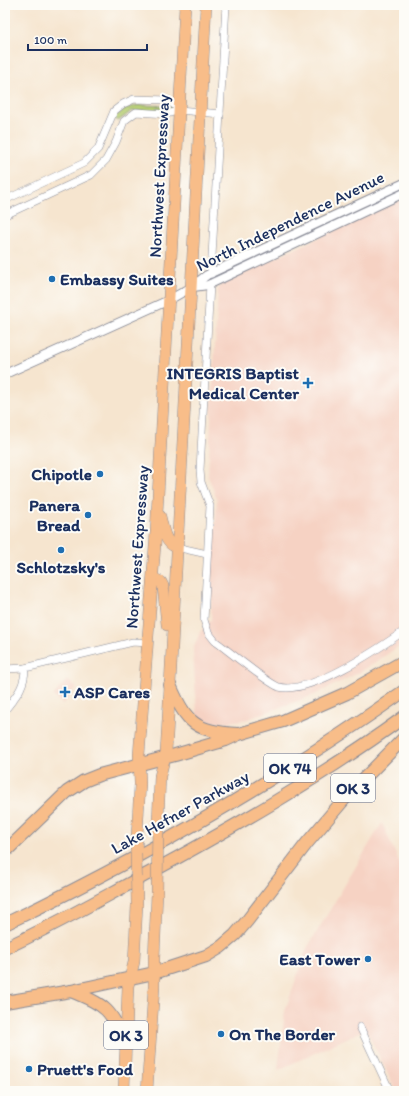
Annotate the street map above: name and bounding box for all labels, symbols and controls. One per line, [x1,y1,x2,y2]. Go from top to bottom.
scale bar [28,26,147,52]
text: 100 m [34,33,67,47]
street label: Northwest Expressway [145,94,173,258]
street label: North Independence Avenue [193,167,387,275]
place label: Embassy Suites [60,269,174,290]
marker: Embassy Suites [47,274,57,284]
place label: INTEGRIS Baptist Medical Center [167,363,300,403]
marker: INTEGRIS Baptist Medical Center [302,377,314,389]
place label: Chipotle [31,464,92,485]
street label: Northwest Expressway [121,465,153,629]
marker: Chipotle [95,469,105,479]
place label: Panera Bread [29,495,81,535]
marker: Panera Bread [83,510,93,520]
marker: Schlotzsky's [56,545,66,555]
place label: Schlotzsky's [16,557,106,578]
place label: ASP Cares [73,682,151,702]
marker: ASP Cares [59,686,71,698]
road number: OK 74 [264,754,316,782]
street label: Lake Hefner Parkway [108,766,252,858]
road number: OK 3 [331,774,375,802]
place label: East Tower [279,949,360,969]
marker: East Tower [363,954,373,964]
road number: OK 3 [104,1021,148,1049]
place label: On The Border [229,1024,336,1044]
marker: On The Border [216,1029,226,1039]
place label: Pruett's Food [37,1059,134,1079]
marker: Pruett's Food [24,1064,34,1074]

